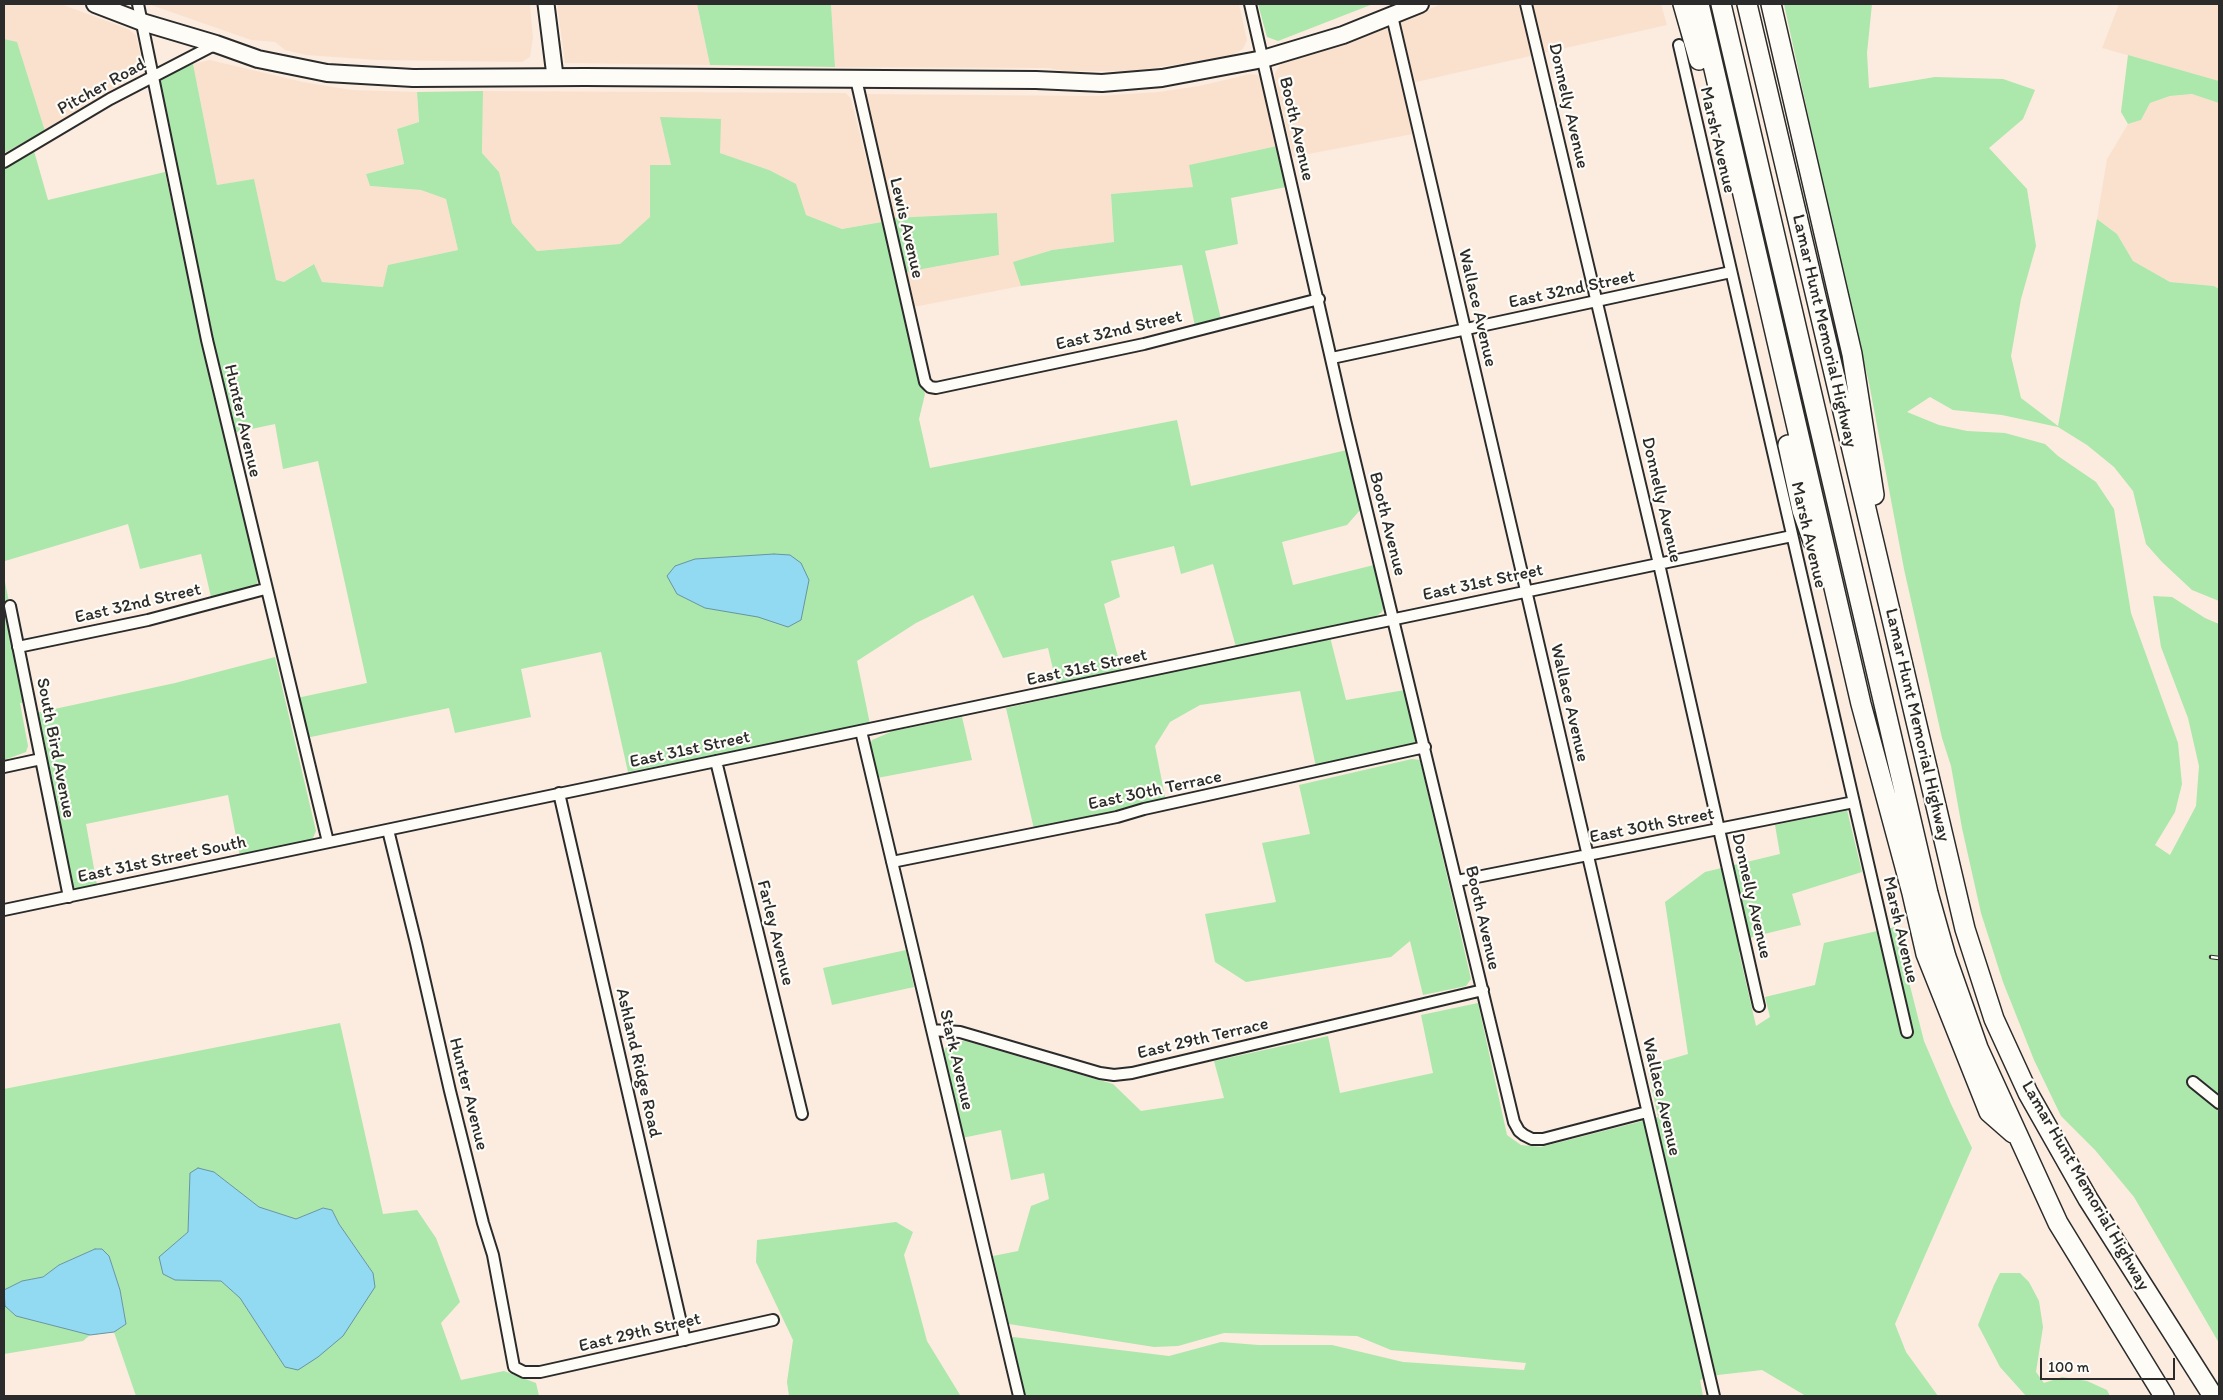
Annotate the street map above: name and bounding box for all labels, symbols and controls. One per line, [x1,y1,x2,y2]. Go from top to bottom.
street label: Donnelly Avenue [1543,41,1593,171]
street label: Pitcher Road [54,54,150,120]
street label: Booth Avenue [1274,75,1318,183]
street label: Marsh Avenue [1694,85,1740,195]
street label: Lewis Avenue [884,175,928,281]
street label: Lamar Hunt Memorial Highway [1787,212,1861,450]
street label: Wallace Avenue [1453,247,1501,369]
street label: East 32nd Street [1507,266,1637,314]
street label: East 32nd Street [1054,306,1184,356]
street label: Hunter Avenue [219,362,265,480]
street label: Donnelly Avenue [1636,435,1686,565]
street label: Booth Avenue [1364,470,1410,578]
street label: Marsh Avenue [1785,480,1831,590]
street label: East 31st Street [1421,560,1545,606]
street label: East 32nd Street [73,579,203,629]
street label: Lamar Hunt Memorial Highway [1880,606,1954,844]
street label: Wallace Avenue [1545,642,1593,764]
street label: East 31st Street [1025,645,1149,691]
street label: South Bird Avenue [31,676,79,820]
street label: East 31st Street [628,727,752,773]
street label: East 30th Terrace [1086,766,1224,816]
street label: East 30th Street [1588,803,1716,849]
street label: Donnelly Avenue [1726,831,1776,961]
street label: East 31st Street South [76,832,248,888]
street label: Booth Avenue [1460,864,1504,972]
street label: Marsh Avenue [1877,875,1923,985]
street label: Farley Avenue [752,878,798,988]
street label: Ashland Ridge Road [610,986,666,1140]
street label: Stark Avenue [934,1008,978,1112]
street label: East 29th Terrace [1135,1013,1271,1065]
street label: Hunter Avenue [444,1035,492,1153]
street label: Wallace Avenue [1637,1036,1685,1158]
street label: Lamar Hunt Memorial Highway [2016,1077,2154,1295]
street label: East 29th Street [577,1308,703,1358]
scale bar [2043,1348,2178,1380]
text: 100 m [2048,1358,2089,1376]

